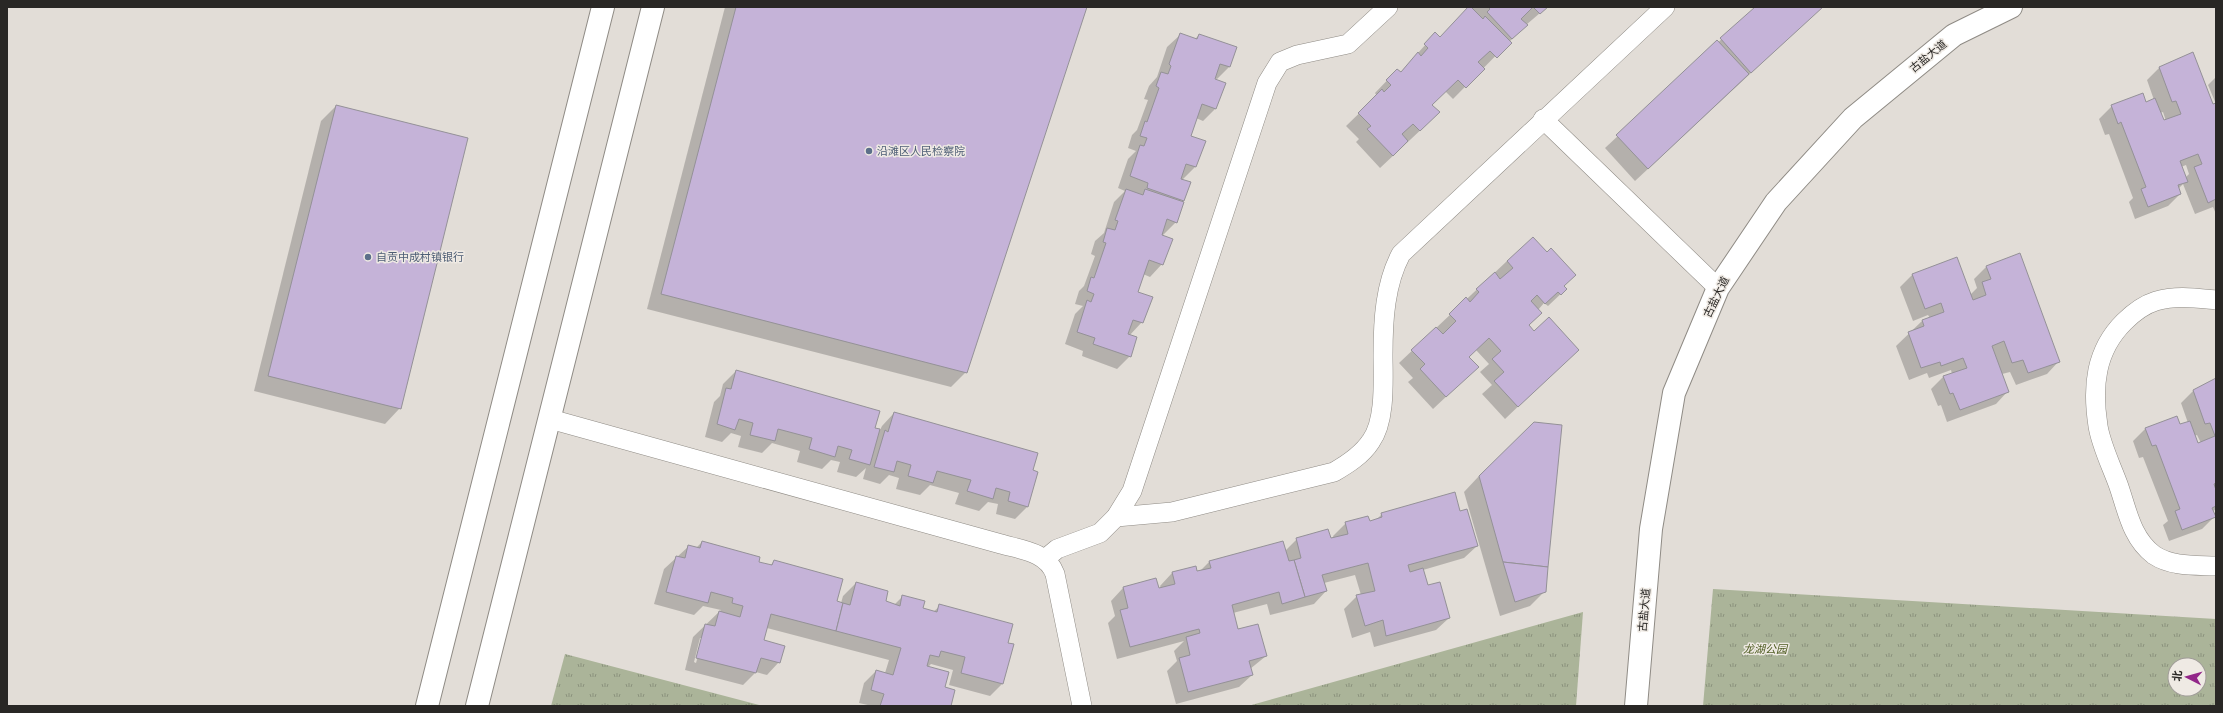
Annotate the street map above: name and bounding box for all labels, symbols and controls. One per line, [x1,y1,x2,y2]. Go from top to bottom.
street label: 古盐大道 [1907,37,1949,75]
place label: 沿滩区人民检察院 [877,145,965,157]
marker: 沿滩区人民检察院 [864,146,874,156]
place label: 自贡中成村镇银行 [376,251,464,263]
marker: 自贡中成村镇银行 [363,252,373,262]
street label: 古盐大道 [1701,275,1731,319]
street label: 古盐大道 [1636,588,1652,632]
park label: 龙湖公园 [1743,643,1789,655]
north arrow [2167,657,2207,697]
text: 北 [2171,670,2184,682]

